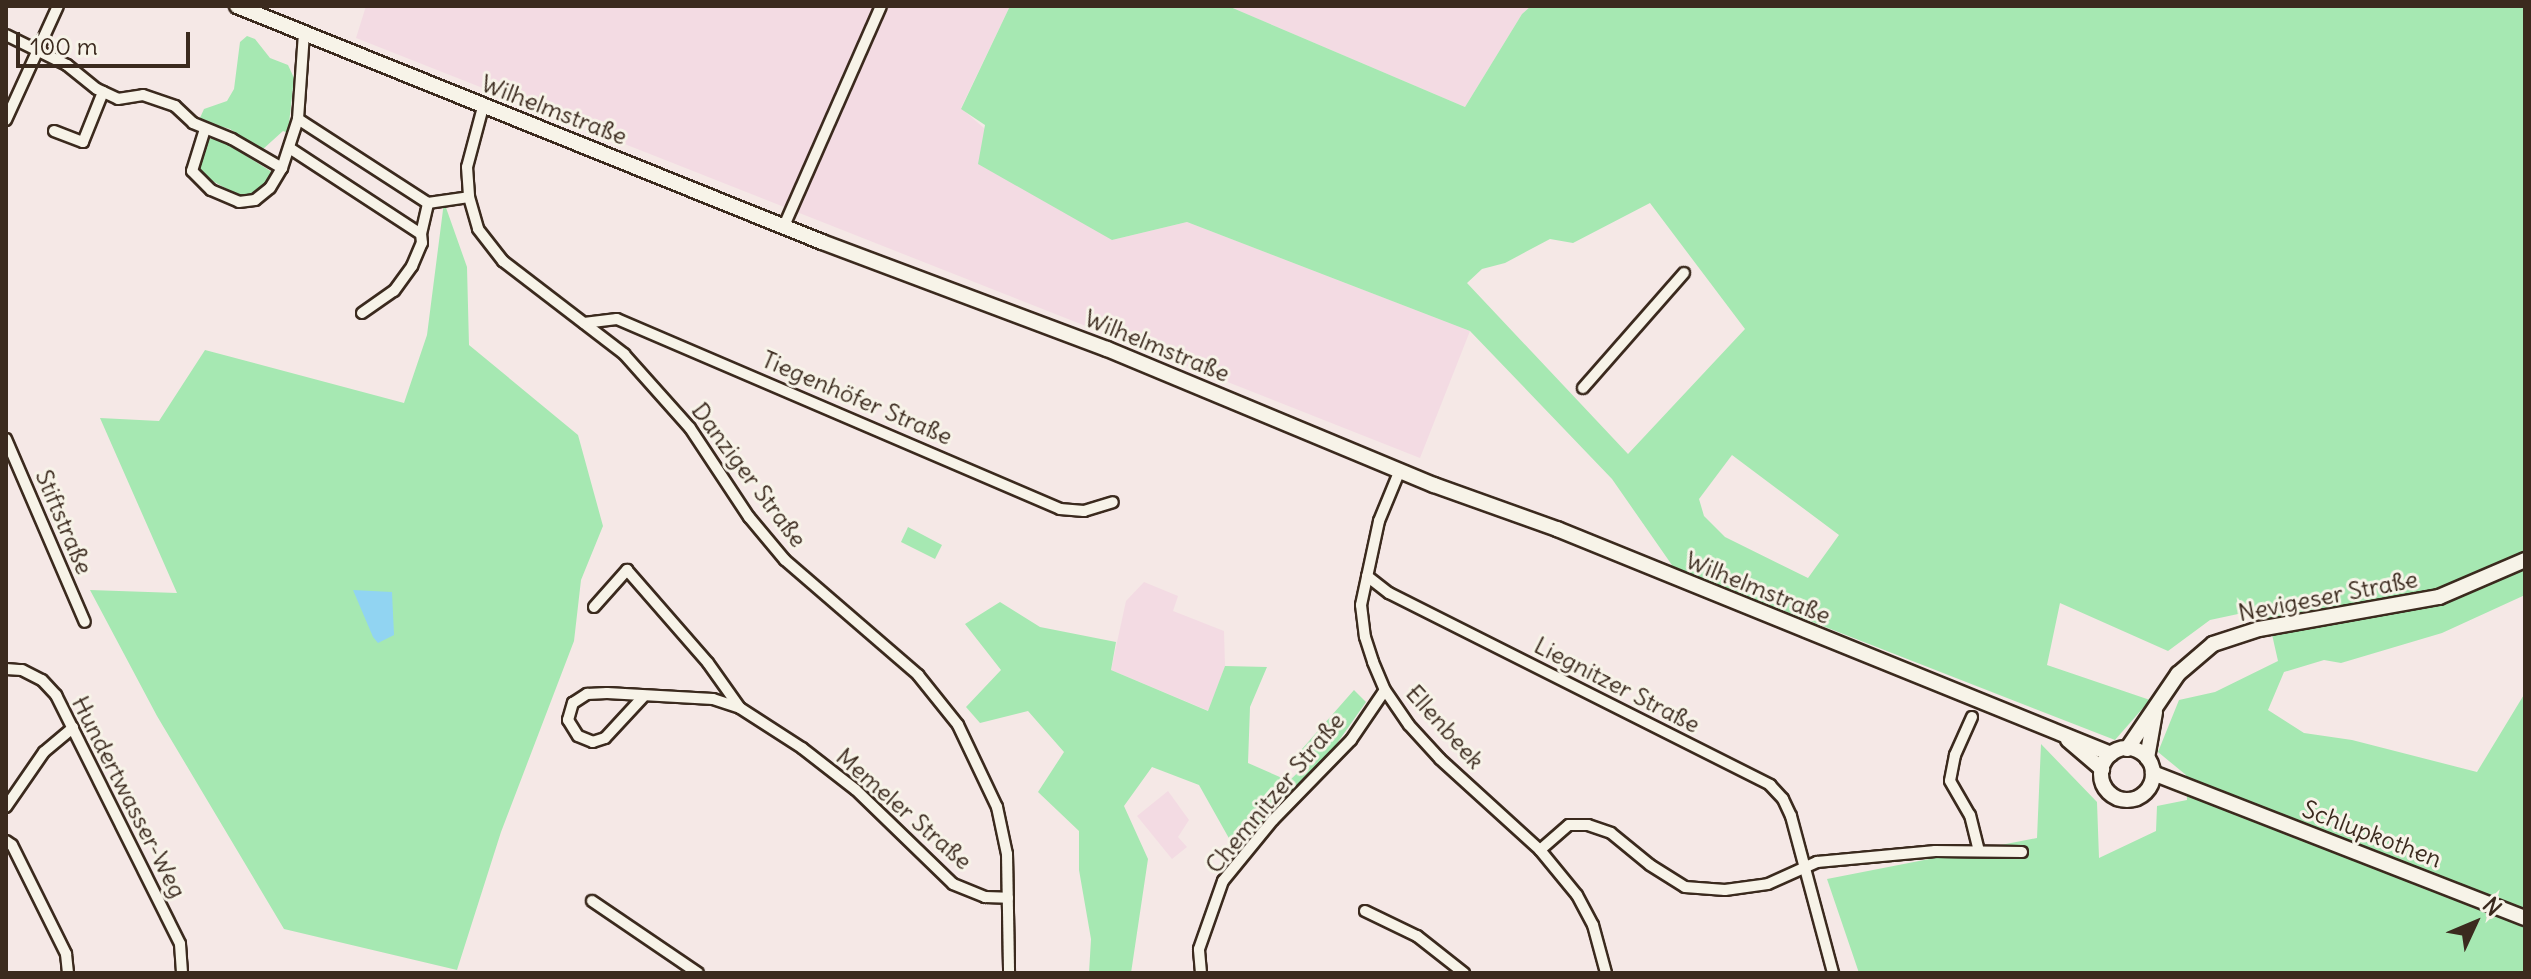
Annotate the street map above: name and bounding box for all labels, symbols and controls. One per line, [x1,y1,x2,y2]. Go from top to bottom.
scale bar [20,16,194,66]
text: 100 m [30,31,98,61]
street label: Wilhelmstraße [477,69,631,151]
street label: Wilhelmstraße [1080,304,1234,388]
street label: Tiegenhöfer Straße [757,345,957,451]
street label: Danziger Straße [685,397,813,553]
street label: Stiftstraße [29,465,99,579]
street label: Wilhelmstraße [1681,546,1835,630]
street label: Nevigeser Straße [2236,564,2420,628]
street label: Liegnitzer Straße [1529,631,1705,739]
street label: Ellenbeek [1400,679,1490,775]
street label: Hundertwasser-Weg [66,691,192,903]
street label: Chemnitzer Straße [1199,707,1351,879]
street label: Memeler Straße [830,742,978,876]
street label: Schlupkothen [2298,794,2446,874]
north arrow [2435,883,2515,963]
text: N [2477,891,2508,922]

